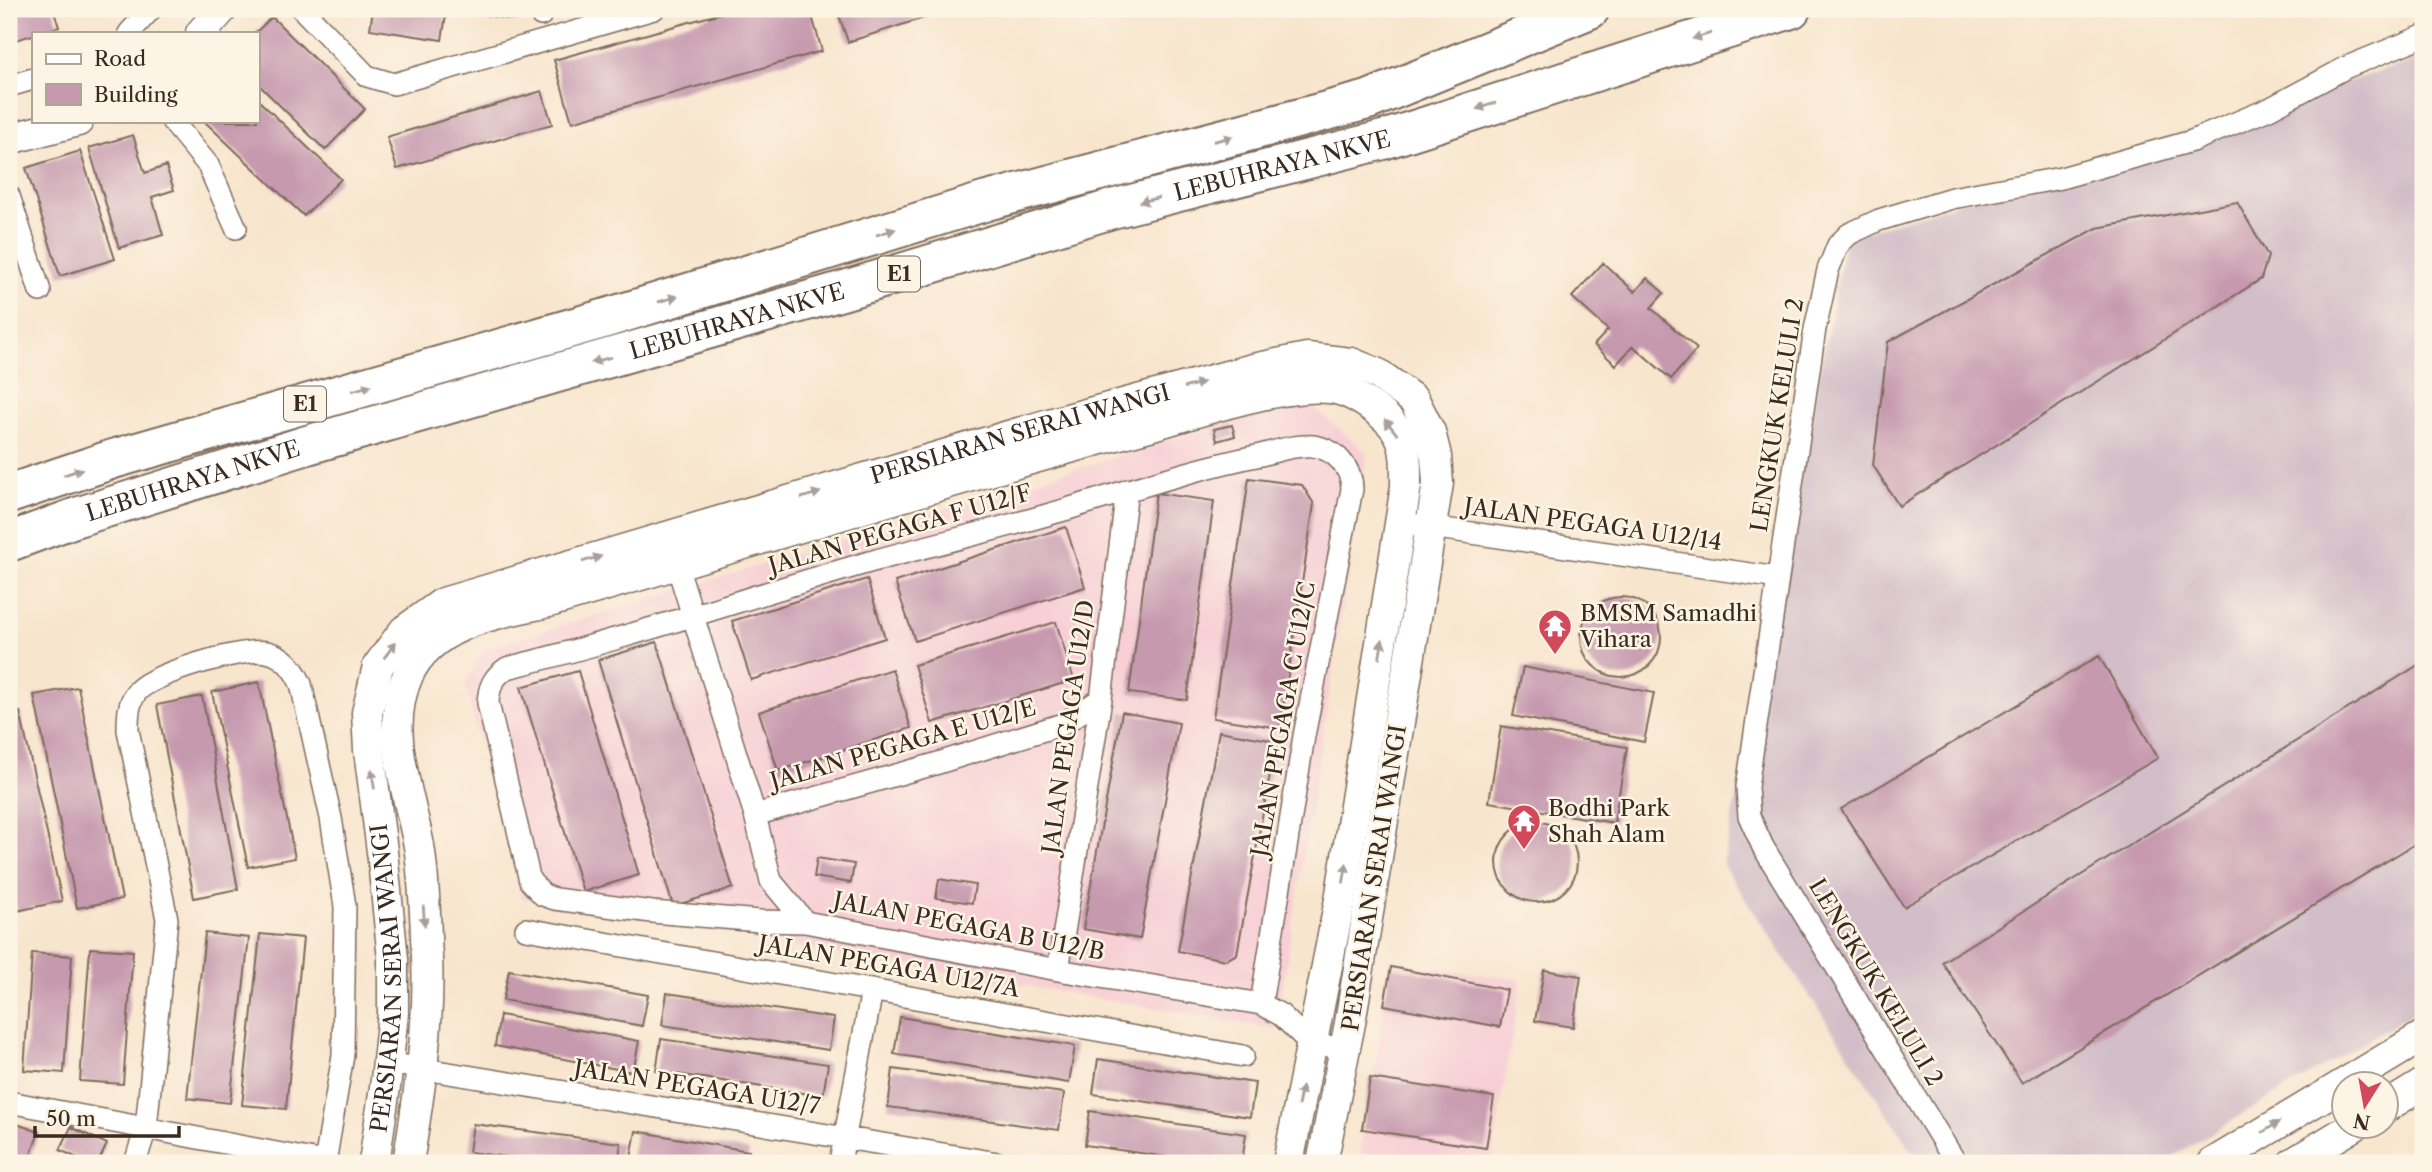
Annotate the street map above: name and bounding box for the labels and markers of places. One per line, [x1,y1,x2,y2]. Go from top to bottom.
place label: BMSM Samadhi Vihara [1579,599,1757,653]
temple icon: BMSM Samadhi Vihara [1536,607,1574,656]
place label: Bodhi Park Shah Alam [1548,794,1671,848]
temple icon: Bodhi Park Shah Alam [1505,802,1543,851]

